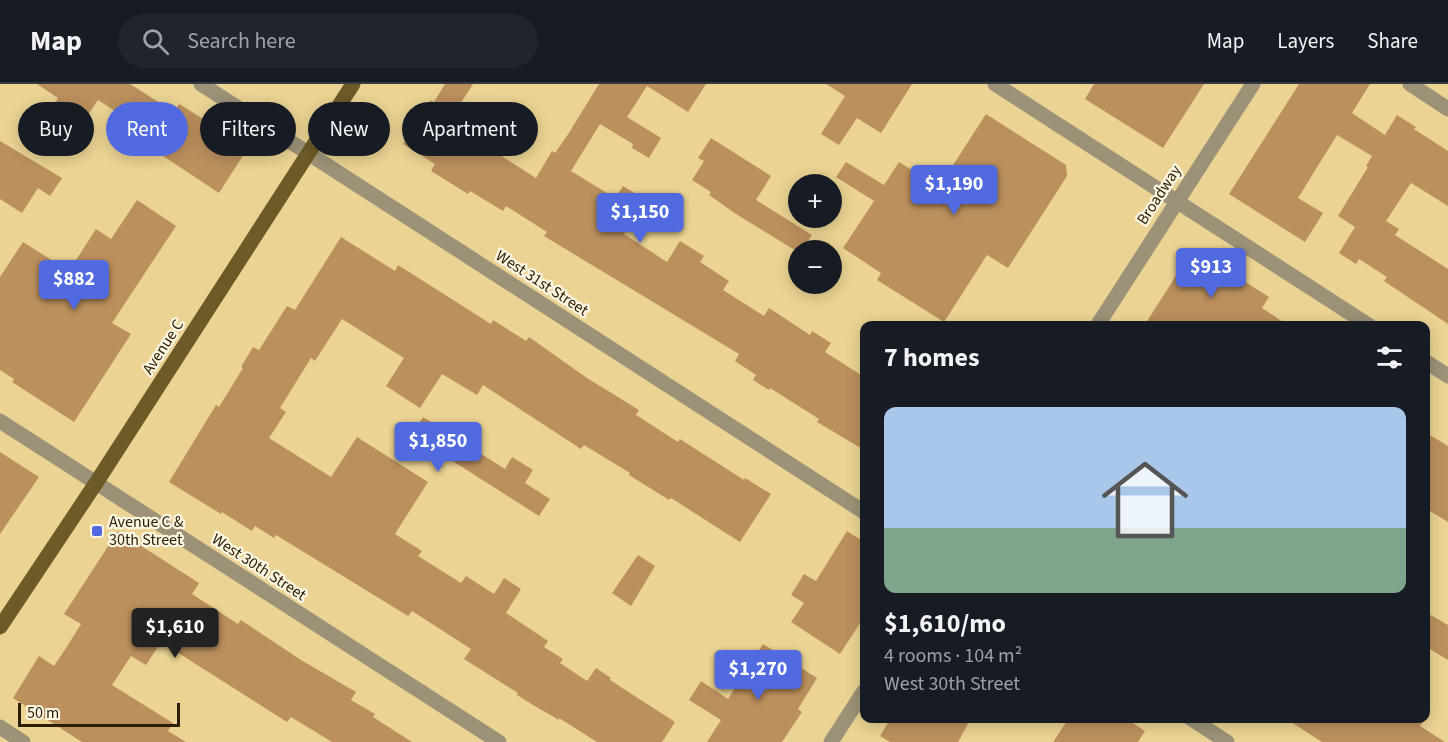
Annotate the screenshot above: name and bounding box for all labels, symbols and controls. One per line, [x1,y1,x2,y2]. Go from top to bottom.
search box [118,14,538,68]
text: Map [30,21,82,61]
icon: search [139,25,172,58]
text: Search here [187,25,296,57]
text: Map [1207,26,1244,56]
text: Layers [1277,26,1334,56]
text: Share [1367,26,1418,56]
chip: Buy [18,102,94,156]
chip: Rent [106,102,188,156]
chip: Filters [200,102,296,156]
chip: New [308,102,390,156]
chip: Apartment [402,102,538,156]
street label: Broadway [1132,160,1187,229]
pin: $1,190 [905,165,1003,216]
text: $1,190 [925,170,983,198]
map controls [788,174,842,294]
button: + [788,174,842,228]
pin: $1,150 [591,193,689,244]
text: $1,150 [611,198,669,226]
button: − [788,240,842,294]
street label: West 31st Street [491,245,593,322]
pin: $913 [1175,248,1247,299]
text: $913 [1190,253,1232,281]
pin: $882 [38,260,110,311]
text: $882 [53,265,95,293]
street label: Avenue C [137,315,189,379]
text: 7 homes [884,339,979,376]
icon: filters [1373,341,1406,374]
pin: $1,850 [389,422,487,473]
text: $1,850 [409,427,467,455]
icon: home [1091,446,1199,554]
place label: Avenue C & 30th Street [109,511,184,551]
marker: Avenue C & 30th Street [90,524,104,538]
street label: West 30th Street [207,528,311,606]
text: $1,610/mo [884,605,1006,642]
pin: $1,610 [126,608,224,659]
text: $1,610 [146,613,204,641]
text: 4 rooms · 104 m² [884,642,1022,670]
pin: $1,270 [709,650,807,701]
text: $1,270 [729,655,787,683]
text: West 30th Street [884,670,1020,698]
scale bar [18,700,180,728]
text: 50 m [27,702,59,724]

